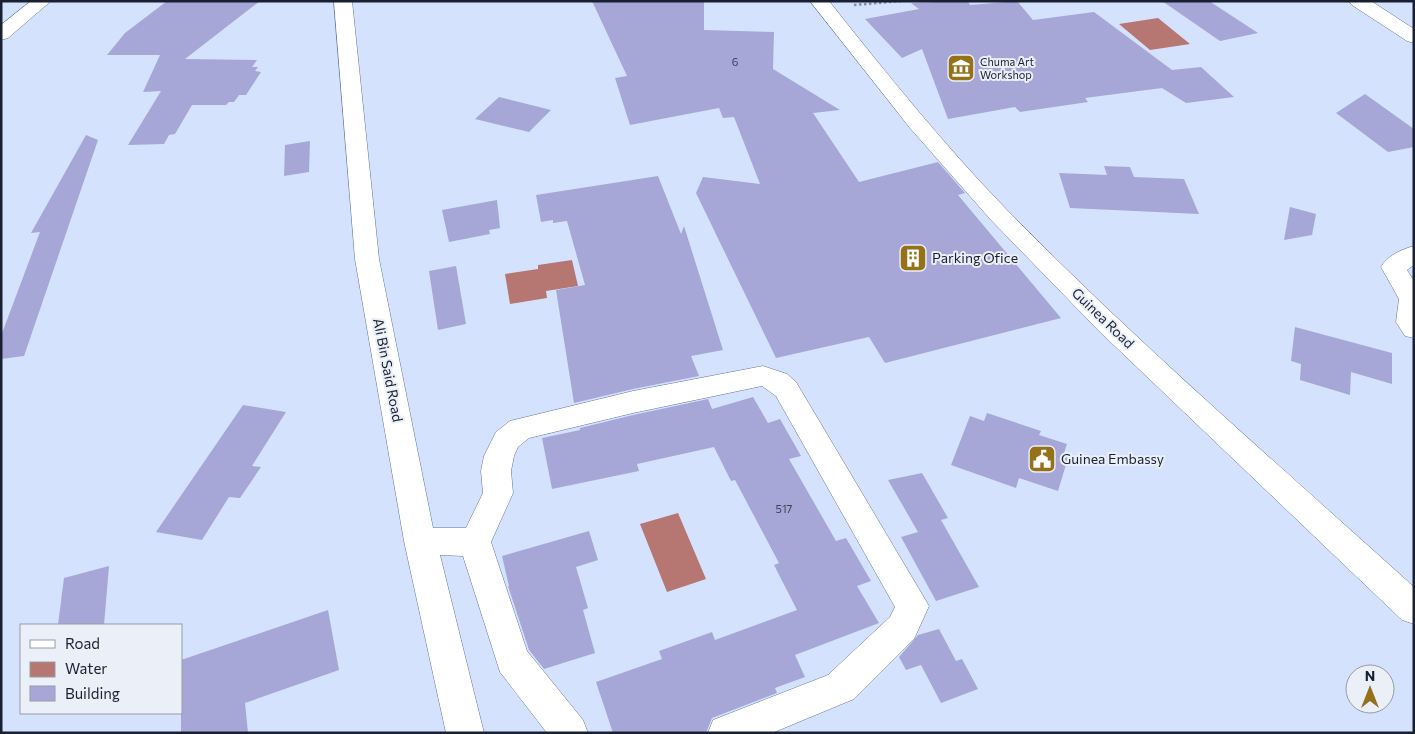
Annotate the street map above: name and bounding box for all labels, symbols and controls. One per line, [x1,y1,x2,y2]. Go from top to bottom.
museum icon: Chuma Art Workshop [946,53,976,83]
house number: 6 [732,55,739,68]
place label: Chuma Art Workshop [980,55,1034,81]
building icon: Parking Ofice [898,243,928,273]
place label: Parking Ofice [932,249,1018,266]
street label: Guinea Road [1069,284,1138,351]
street label: Ali Bin Said Road [370,317,407,423]
public building icon: Guinea Embassy [1027,444,1057,474]
place label: Guinea Embassy [1061,450,1164,467]
house number: 517 [776,502,793,515]
legend [20,624,182,714]
text: Road [65,634,100,652]
text: Water [65,659,107,677]
north arrow [1345,664,1395,714]
text: N [1365,667,1375,684]
text: Building [65,684,120,702]

